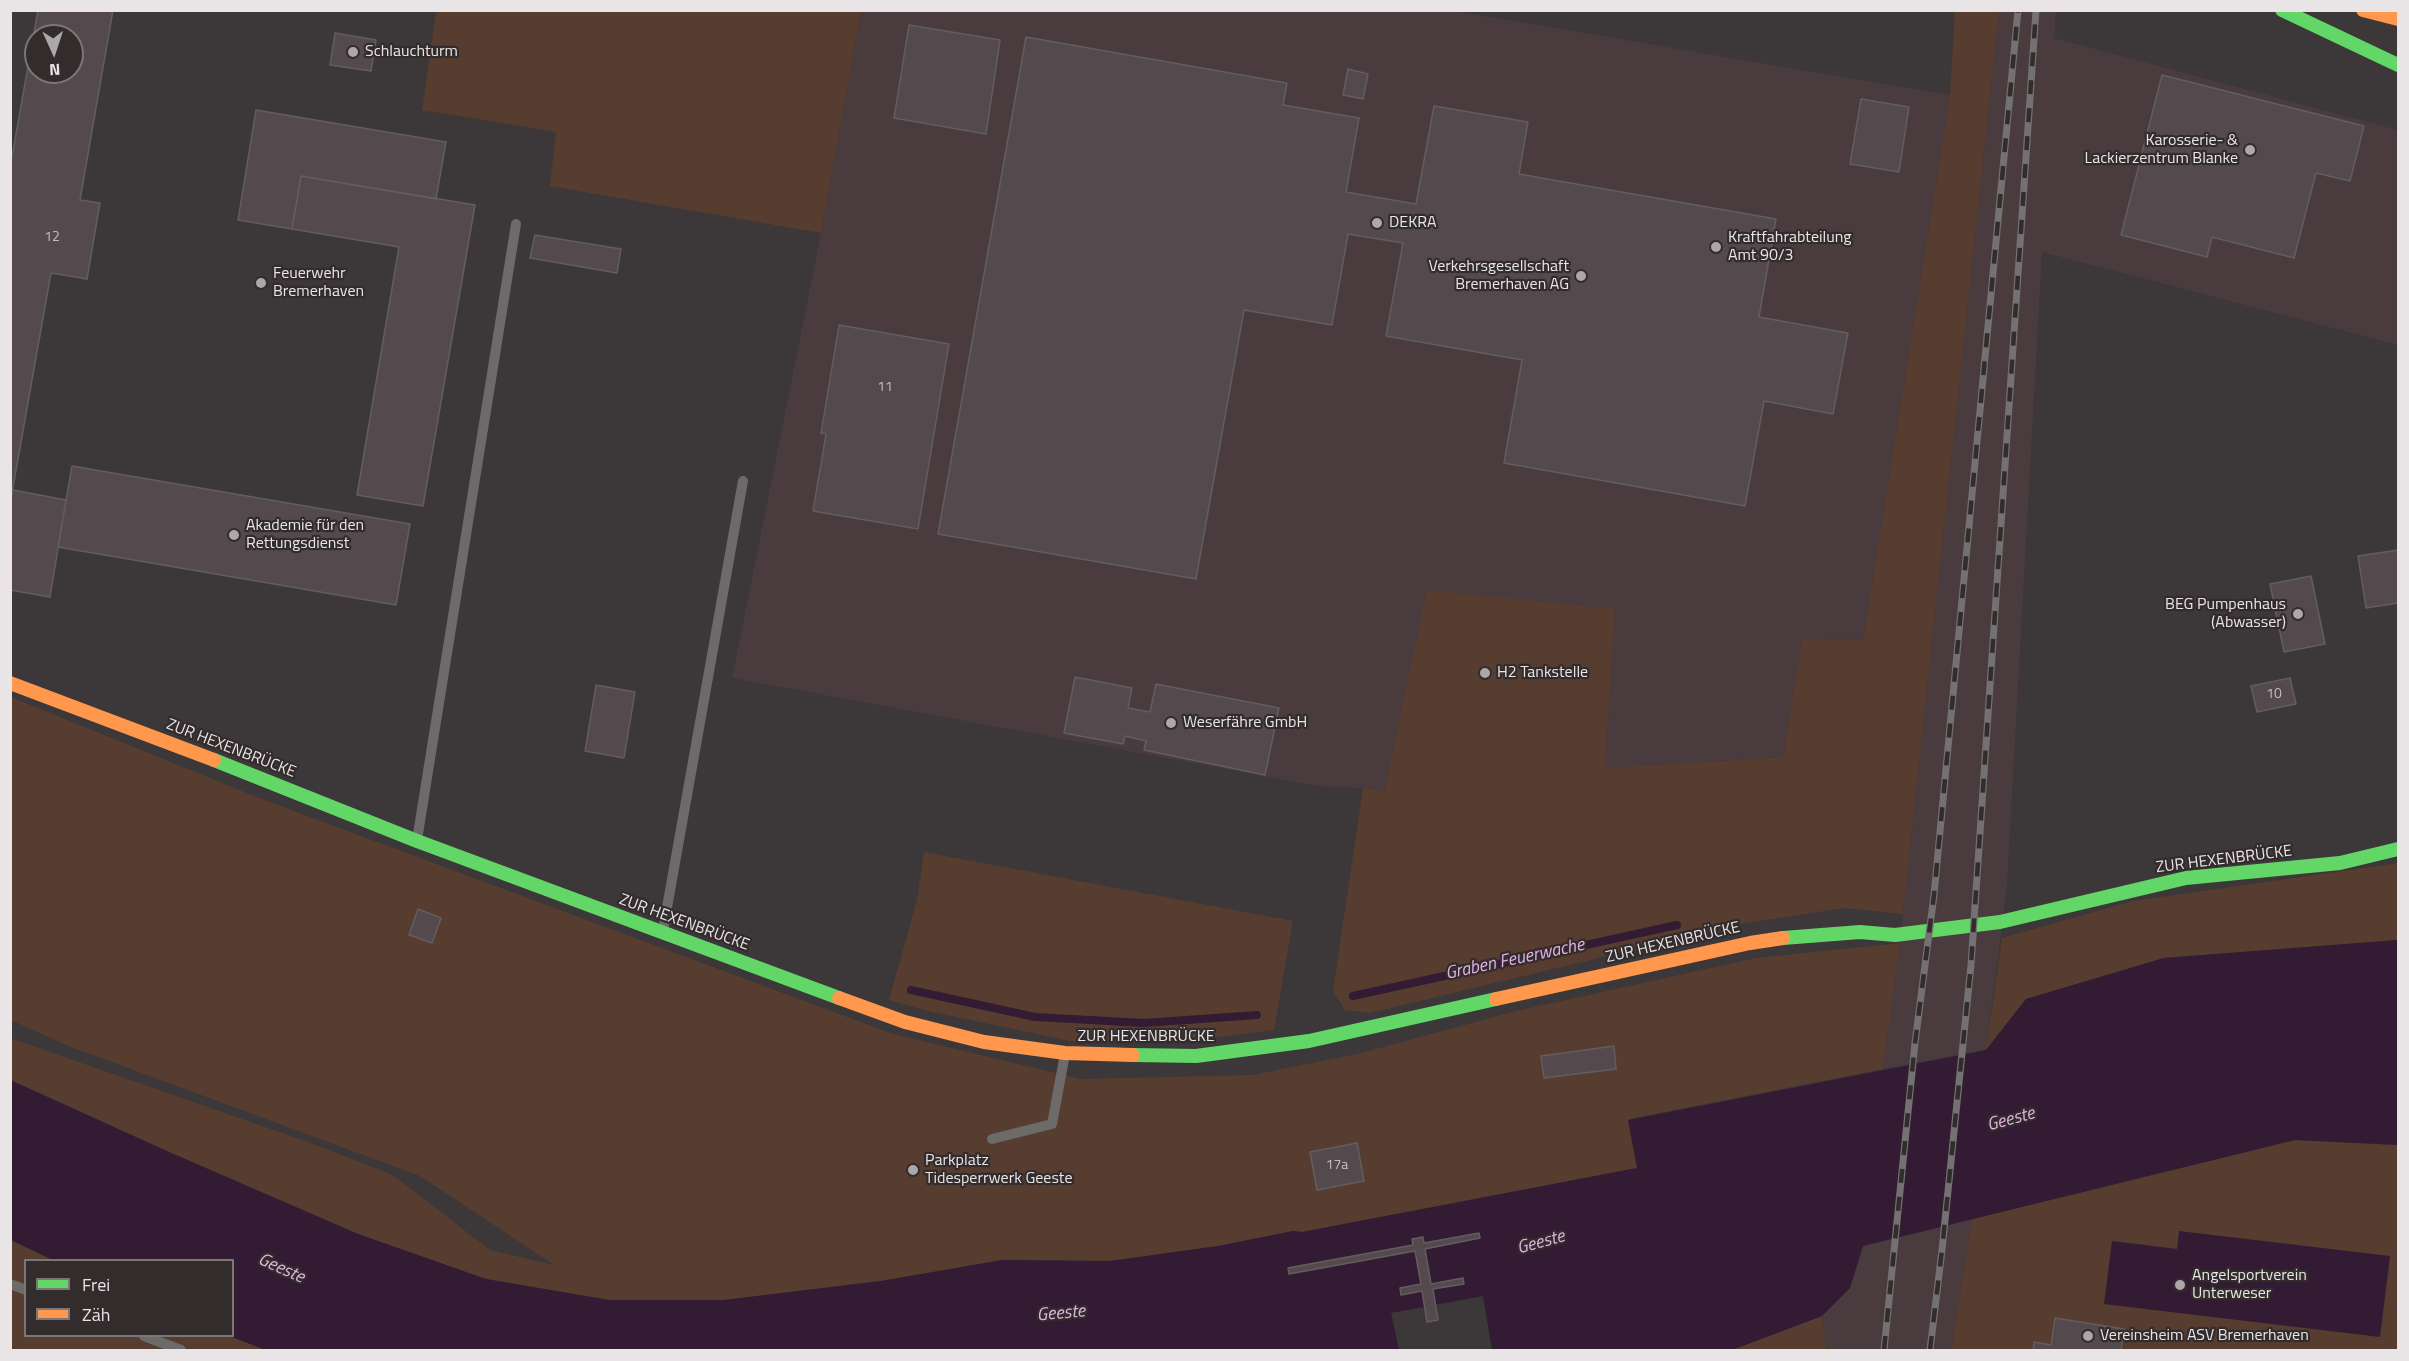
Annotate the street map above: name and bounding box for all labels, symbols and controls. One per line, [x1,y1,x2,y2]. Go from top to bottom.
north arrow [24,24,84,84]
place label: Schlauchturm [365,42,458,62]
marker: Schlauchturm [346,45,360,59]
text: N [49,58,61,82]
place label: Karosserie- & Lackierzentrum Blanke [2084,131,2238,169]
marker: Karosserie- & Lackierzentrum Blanke [2243,143,2257,157]
place label: DEKRA [1389,213,1437,233]
marker: DEKRA [1370,216,1384,230]
place label: Kraftfahrabteilung Amt 90/3 [1728,228,1852,266]
house number: 12 [44,230,60,246]
marker: Kraftfahrabteilung Amt 90/3 [1709,240,1723,254]
place label: Verkehrsgesellschaft Bremerhaven AG [1428,257,1569,295]
place label: Feuerwehr Bremerhaven [273,264,364,302]
marker: Verkehrsgesellschaft Bremerhaven AG [1574,269,1588,283]
marker: Feuerwehr Bremerhaven [254,276,268,290]
house number: 11 [877,380,893,396]
place label: Akademie für den Rettungsdienst [246,516,364,554]
marker: Akademie für den Rettungsdienst [227,528,241,542]
place label: BEG Pumpenhaus (Abwasser) [2165,595,2286,633]
marker: BEG Pumpenhaus (Abwasser) [2291,607,2305,621]
place label: H2 Tankstelle [1497,663,1588,683]
marker: H2 Tankstelle [1478,666,1492,680]
house number: 10 [2266,687,2282,703]
place label: Weserfähre GmbH [1183,713,1307,733]
street label: ZUR HEXENBRÜCKE [164,715,298,783]
marker: Weserfähre GmbH [1164,716,1178,730]
street label: ZUR HEXENBRÜCKE [2155,842,2293,878]
street label: ZUR HEXENBRÜCKE [616,891,752,955]
street label: ZUR HEXENBRÜCKE [1604,918,1742,968]
water label: Graben Feuerwache [1444,935,1586,985]
street label: ZUR HEXENBRÜCKE [1077,1027,1215,1047]
water label: Geeste [1985,1103,2037,1137]
place label: Parkplatz Tidesperrwerk Geeste [925,1151,1073,1189]
house number: 17a [1326,1158,1348,1174]
marker: Parkplatz Tidesperrwerk Geeste [906,1163,920,1177]
water label: Geeste [1515,1226,1567,1260]
water label: Geeste [254,1249,308,1289]
legend [24,1259,234,1337]
place label: Angelsportverein Unterweser [2192,1266,2307,1304]
text: Frei [82,1271,110,1298]
marker: Angelsportverein Unterweser [2173,1278,2187,1292]
text: Zäh [82,1301,110,1328]
water label: Geeste [1036,1301,1086,1327]
place label: Vereinsheim ASV Bremerhaven [2100,1326,2309,1346]
marker: Vereinsheim ASV Bremerhaven [2081,1329,2095,1343]

